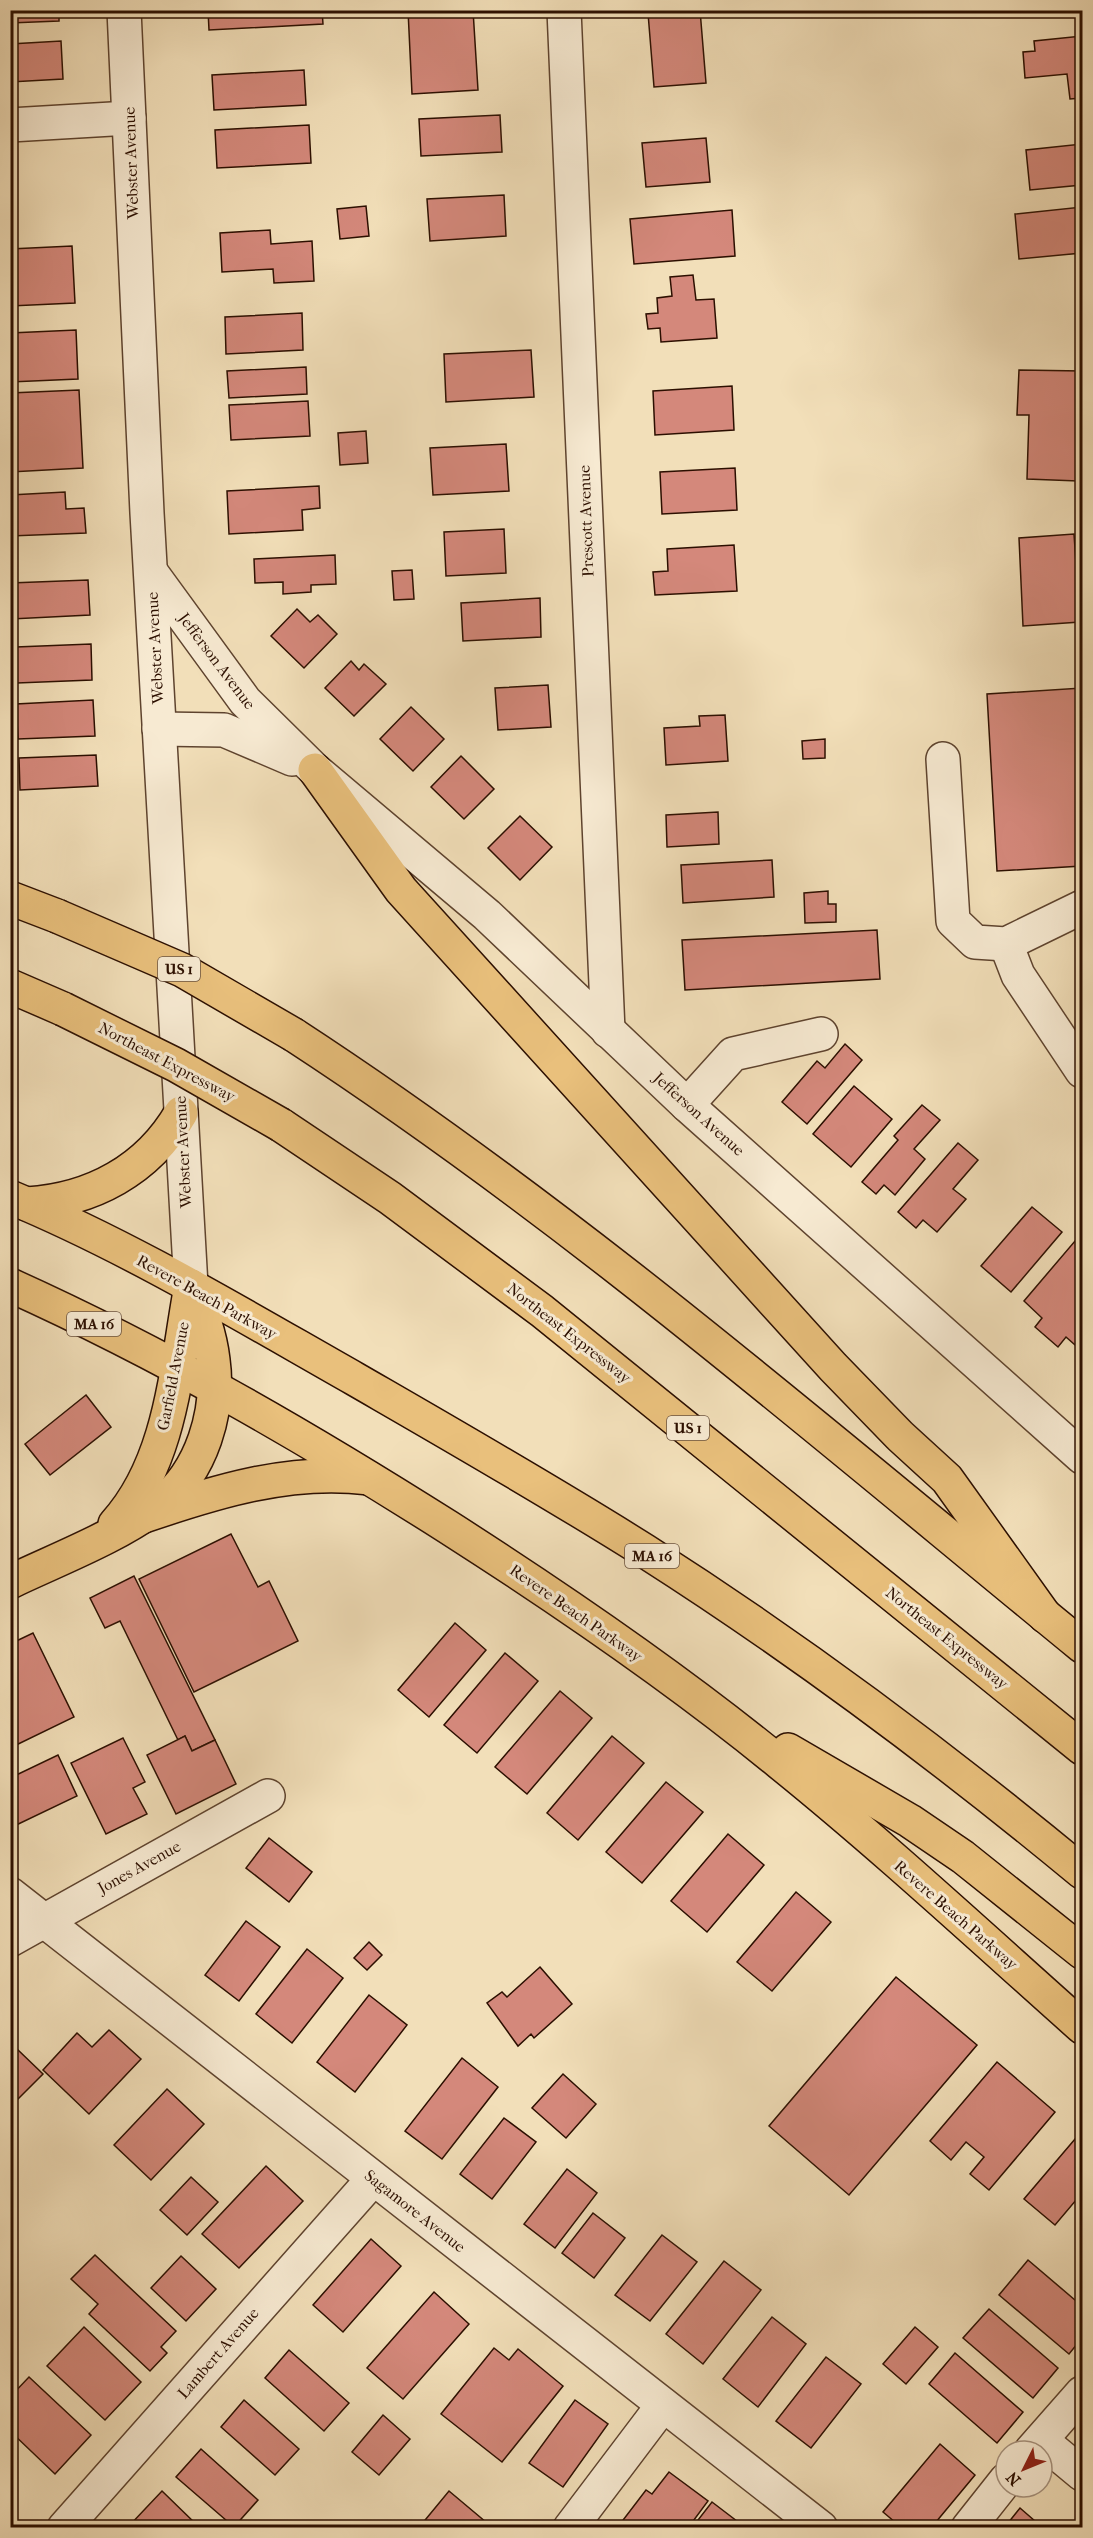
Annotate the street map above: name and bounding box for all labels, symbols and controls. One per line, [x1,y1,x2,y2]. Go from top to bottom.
street label: Webster Avenue [120,106,142,220]
street label: Prescott Avenue [575,465,597,577]
street label: Webster Avenue [143,591,167,706]
street label: Jefferson Avenue [173,607,260,713]
road number: US 1 [158,957,200,981]
street label: Northeast Expressway [95,1018,239,1106]
street label: Jefferson Avenue [648,1067,749,1160]
street label: Webster Avenue [171,1095,195,1210]
street label: Revere Beach Parkway [134,1251,281,1344]
street label: Northeast Expressway [503,1279,635,1388]
road number: MA 16 [67,1312,121,1336]
street label: Garfield Avenue [153,1320,193,1432]
road number: US 1 [667,1416,709,1440]
road number: MA 16 [625,1544,679,1568]
street label: Revere Beach Parkway [506,1560,646,1666]
street label: Northeast Expressway [882,1583,1012,1694]
street label: Jones Avenue [93,1836,184,1899]
street label: Revere Beach Parkway [890,1856,1022,1974]
street label: Sagamore Avenue [361,2166,469,2256]
street label: Lambert Avenue [173,2304,263,2402]
north arrow [994,2439,1054,2499]
text: N [1002,2467,1024,2490]

